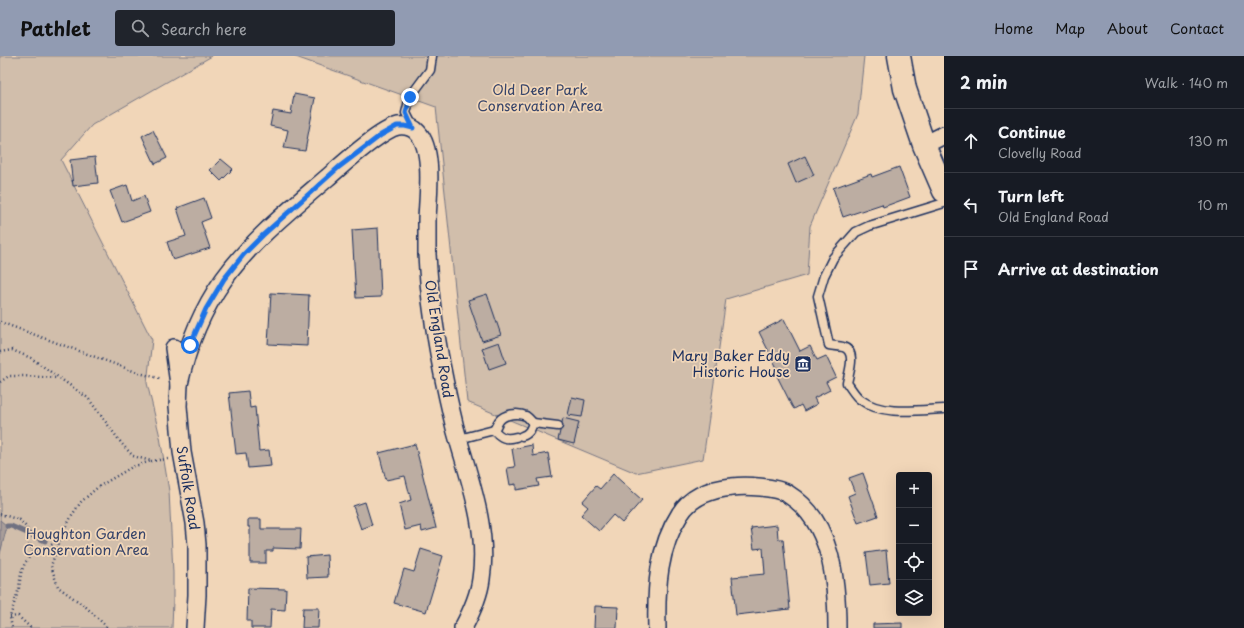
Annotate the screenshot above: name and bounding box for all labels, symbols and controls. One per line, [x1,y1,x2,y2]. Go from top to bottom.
search box [115,10,395,46]
text: Pathlet [20,14,91,42]
icon: search [129,17,151,39]
text: Search here [161,17,247,40]
text: Home [994,18,1033,39]
text: Map [1055,18,1085,39]
text: About [1107,18,1148,39]
text: Contact [1170,18,1224,39]
text: 2 min [960,69,1007,95]
text: Walk · 140 m [1145,73,1228,92]
park label: Old Deer Park Conservation Area [477,79,603,116]
route end [401,88,419,106]
text: Continue [998,120,1066,143]
icon: ahead [960,130,982,152]
text: 130 m [1189,131,1228,150]
text: Clovelly Road [998,143,1082,162]
text: Turn left [998,184,1064,207]
icon: left [960,194,982,216]
text: 10 m [1198,195,1228,214]
text: Old England Road [998,207,1109,226]
text: Arrive at destination [998,257,1159,280]
icon: arrive [960,258,982,280]
street label: Old England Road [420,278,459,400]
route start [181,336,199,354]
place label: Mary Baker Eddy Historic House [672,345,790,382]
museum icon: Mary Baker Eddy Historic House [793,354,813,374]
street label: Suffolk Road [171,444,206,532]
map controls [896,472,932,616]
button: + [896,472,932,508]
button: − [896,508,932,544]
park label: Houghton Garden Conservation Area [23,523,149,560]
button: locate [896,544,932,580]
button: layers [896,580,932,616]

